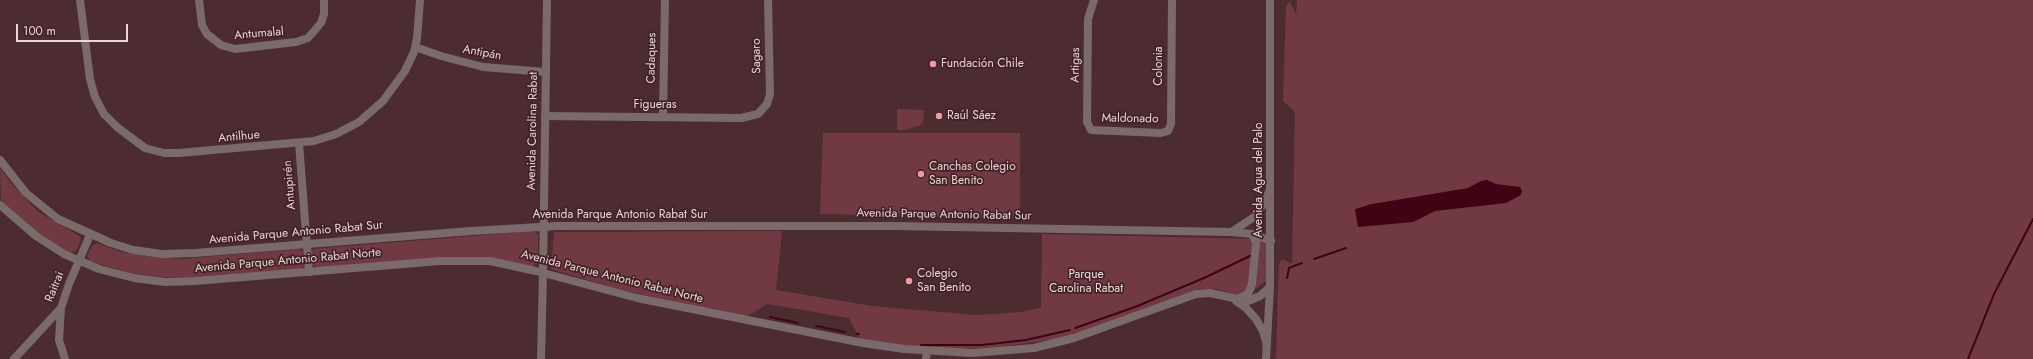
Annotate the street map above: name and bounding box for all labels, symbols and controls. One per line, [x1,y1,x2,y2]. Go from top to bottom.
scale bar [18,16,130,42]
text: 100 m [23,22,56,40]
street label: Antumalal [234,25,284,43]
street label: Cadaques [644,32,660,84]
street label: Sagaro [749,38,765,74]
street label: Antipán [461,43,503,63]
street label: Colonia [1152,46,1166,86]
street label: Artigas [1068,47,1084,83]
place label: Fundación Chile [941,57,1024,71]
marker: Fundación Chile [928,59,938,69]
street label: Avenida Carolina Rabat [525,72,541,190]
street label: Figueras [633,98,677,112]
place label: Raúl Sáez [947,109,996,123]
marker: Raúl Sáez [934,111,944,121]
street label: Maldonado [1101,111,1159,127]
street label: Avenida Agua del Palo [1252,122,1266,238]
street label: Antilhue [218,128,260,146]
street label: Antupirén [281,160,299,210]
place label: Canchas Colegio San Benito [929,160,1016,188]
marker: Canchas Colegio San Benito [916,169,926,179]
street label: Avenida Parque Antonio Rabat Sur [856,206,1032,224]
street label: Avenida Parque Antonio Rabat Sur [533,208,707,222]
street label: Avenida Parque Antonio Rabat Sur [208,218,384,248]
street label: Avenida Parque Antonio Rabat Norte [194,246,382,276]
street label: Avenida Parque Antonio Rabat Norte [520,247,704,307]
place label: Colegio San Benito [917,267,971,295]
park label: Parque Carolina Rabat [1049,268,1123,296]
street label: Raitrai [42,270,68,304]
marker: Colegio San Benito [904,276,914,286]

